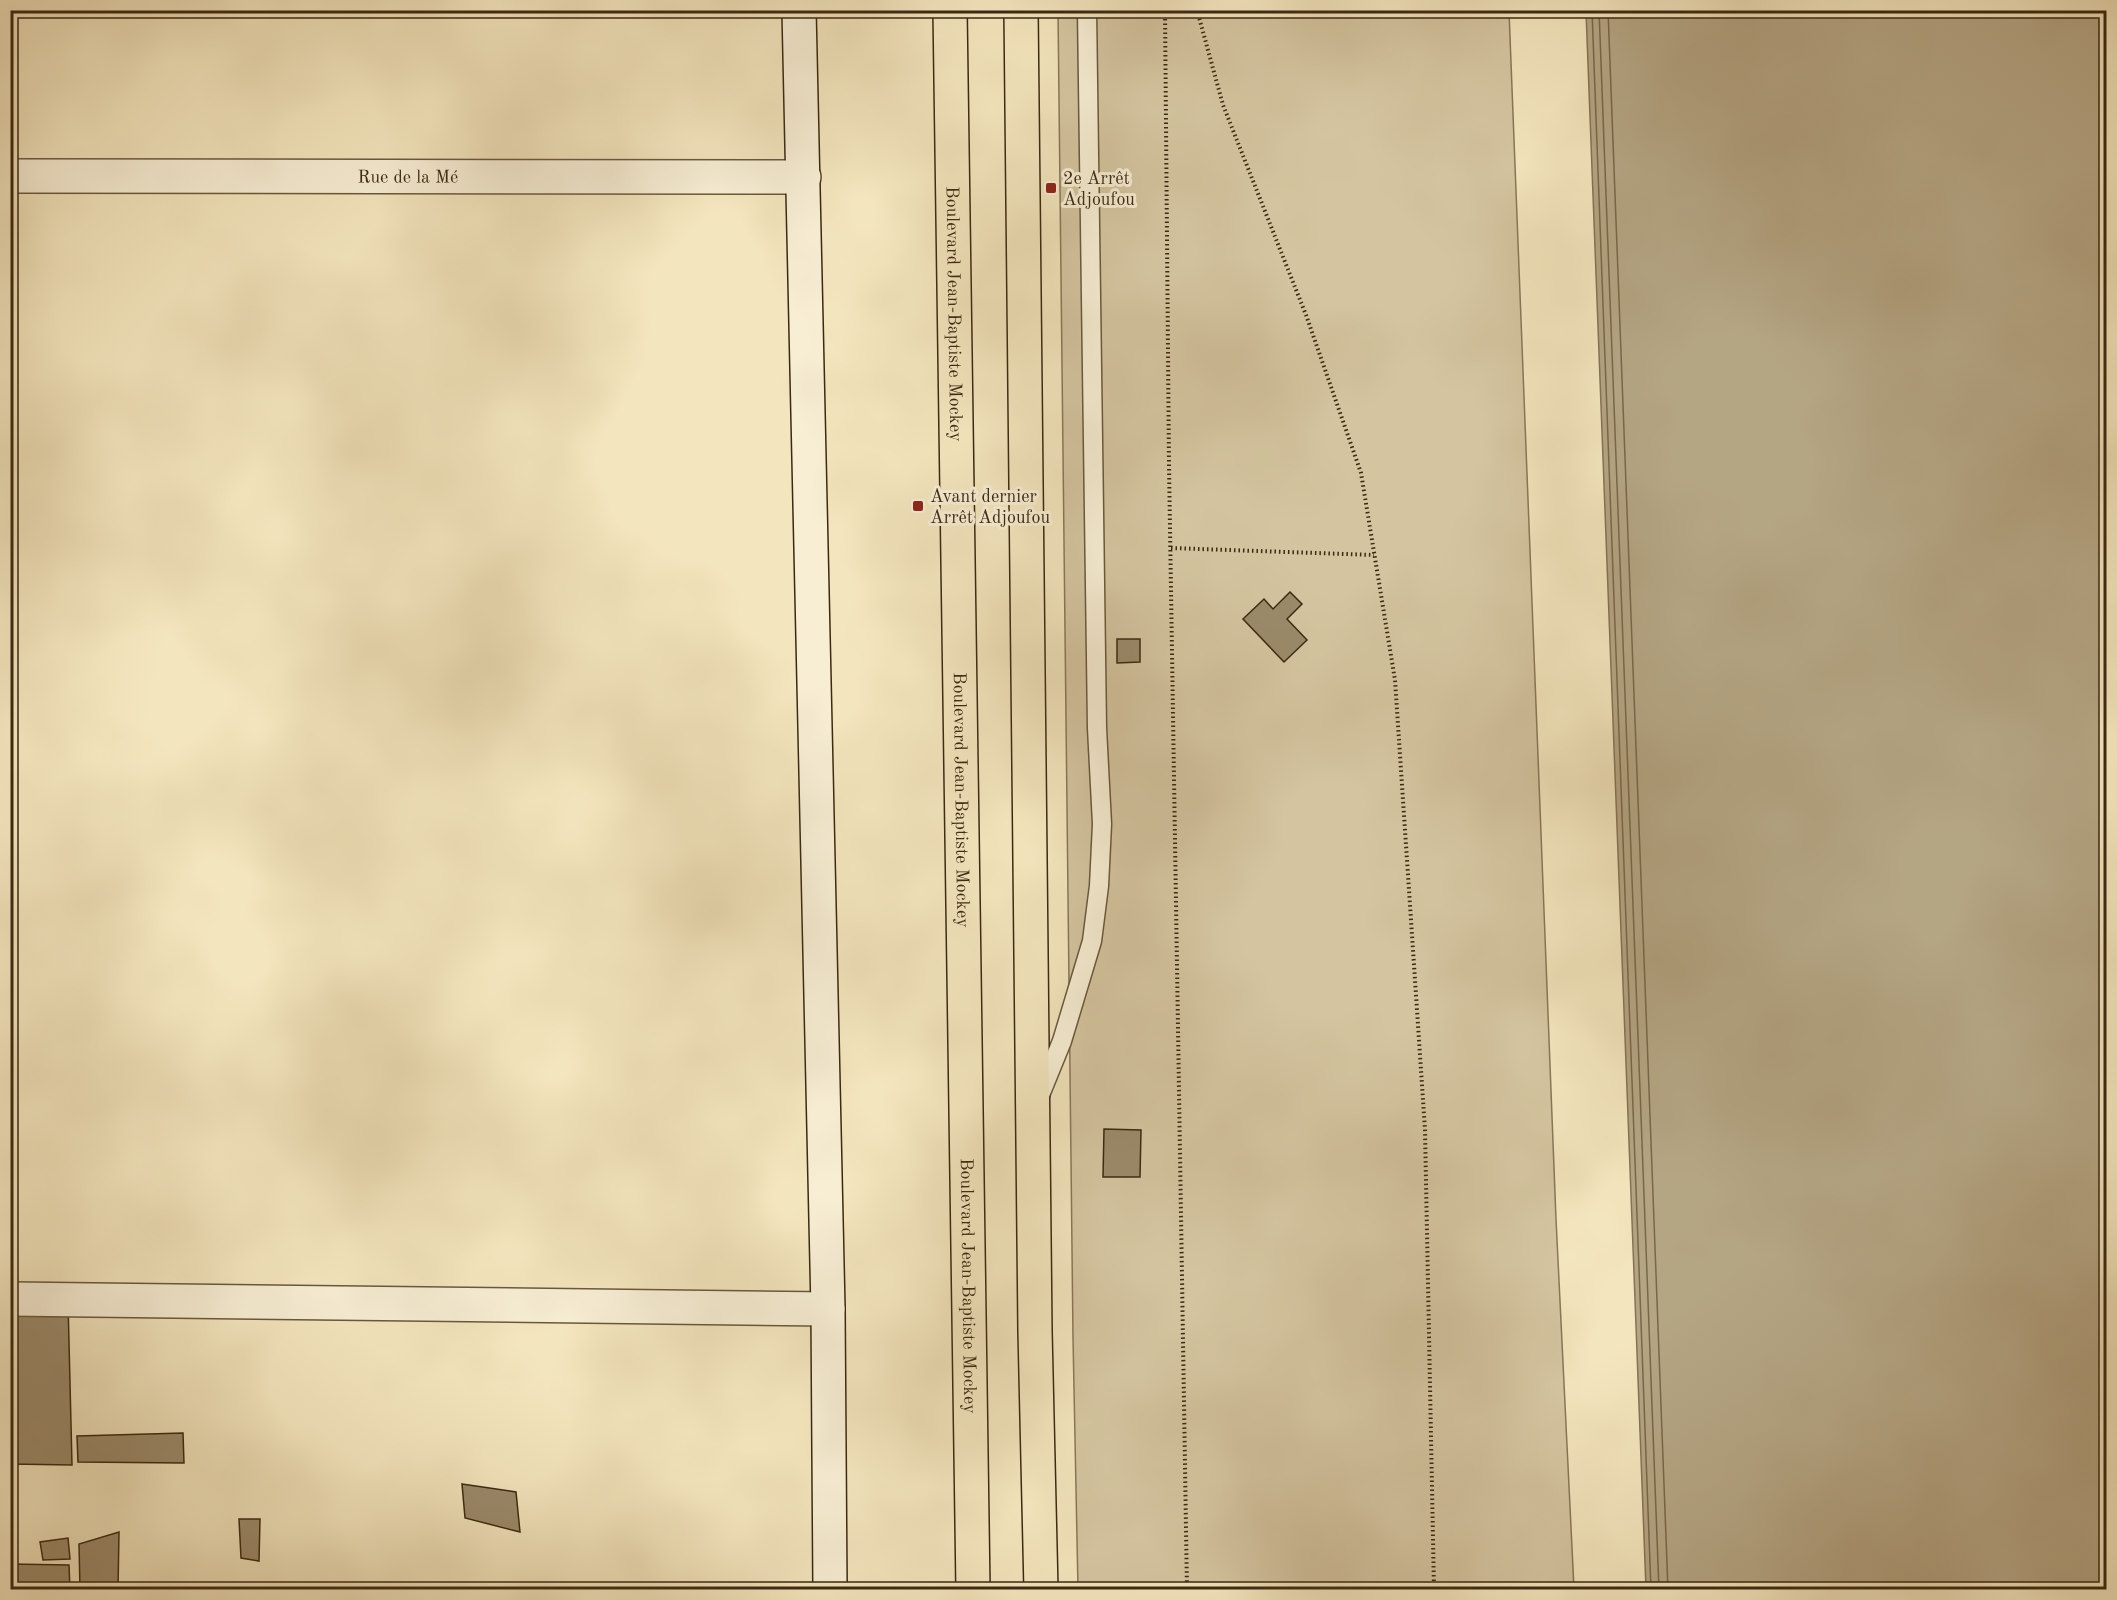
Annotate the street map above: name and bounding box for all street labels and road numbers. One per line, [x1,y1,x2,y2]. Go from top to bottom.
street label: Rue de la Mé [358,168,458,187]
street label: Boulevard Jean-Baptiste Mockey [943,186,964,442]
street label: Boulevard Jean-Baptiste Mockey [950,672,971,928]
street label: Boulevard Jean-Baptiste Mockey [957,1158,978,1414]

